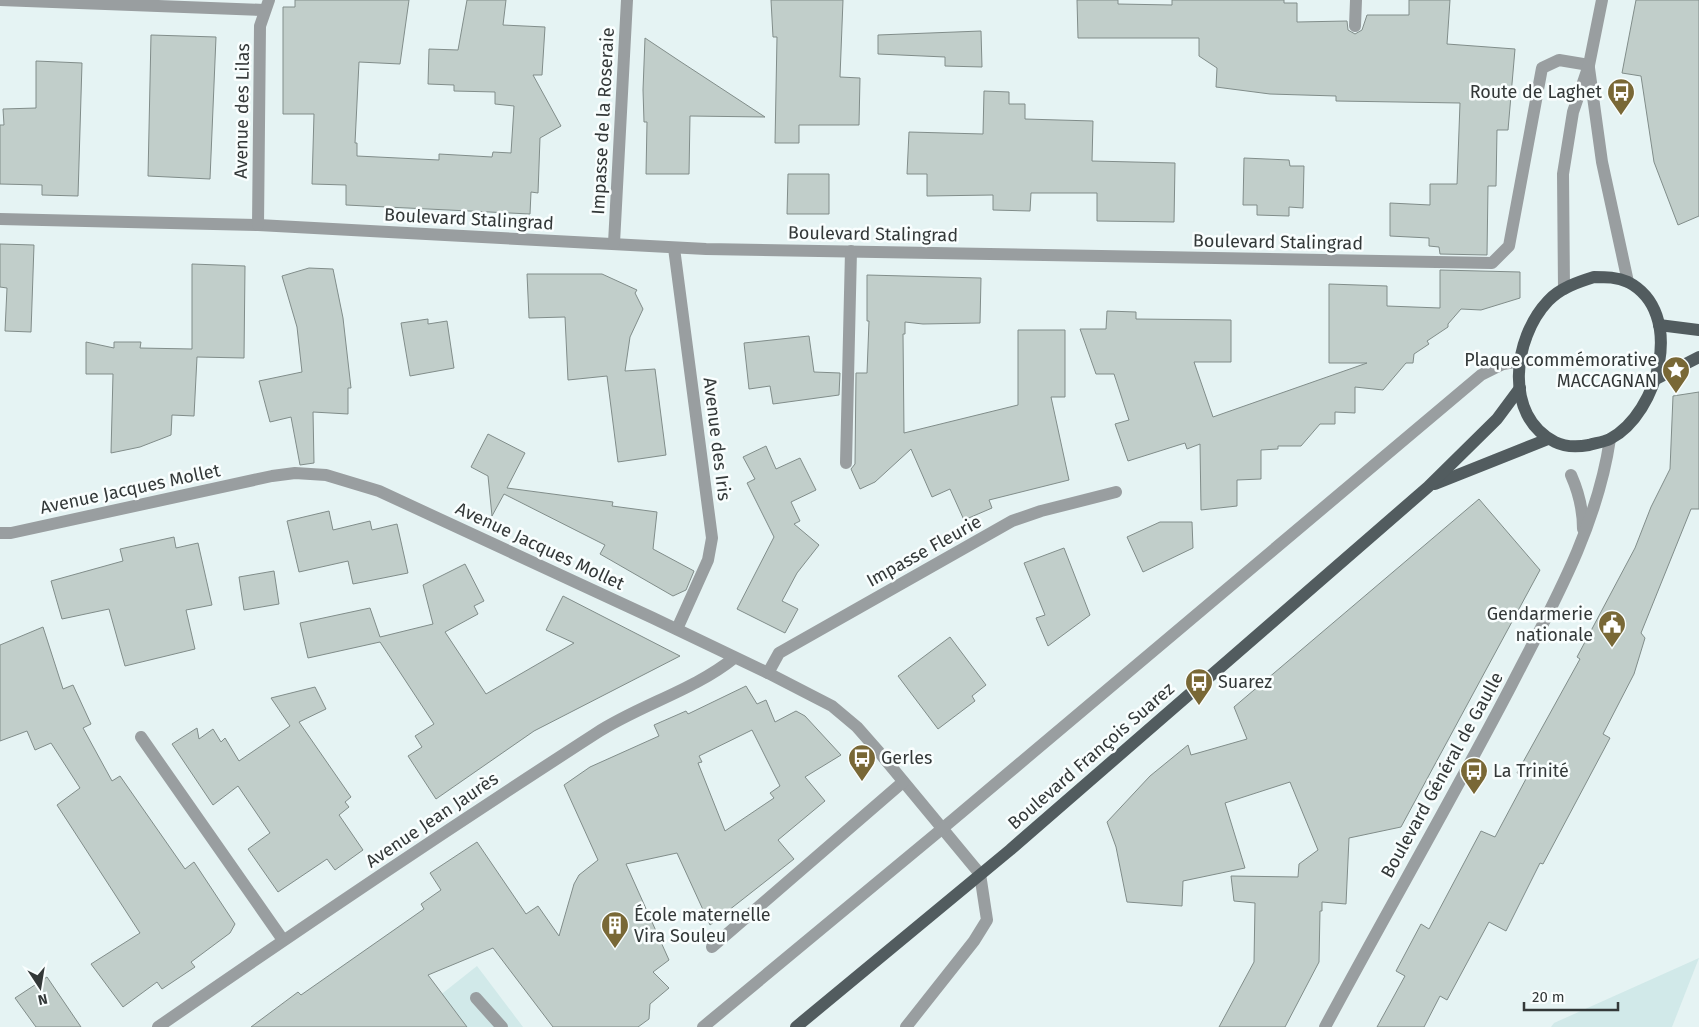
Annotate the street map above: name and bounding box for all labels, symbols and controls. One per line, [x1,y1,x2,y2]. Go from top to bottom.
street label: Impasse de la Roseraie [587,27,619,215]
street label: Avenue des Lilas [230,43,254,179]
bus stop icon: Route de Laghet [1606,77,1636,116]
place label: Route de Laghet [1470,81,1602,103]
street label: Boulevard Stalingrad [383,204,555,234]
street label: Boulevard Stalingrad [788,222,958,246]
street label: Boulevard Stalingrad [1193,230,1363,254]
place label: Plaque commémorative MACCAGNAN [1464,349,1657,392]
place icon: Plaque commémorative MACCAGNAN [1661,355,1691,394]
street label: Avenue des Iris [699,376,735,502]
street label: Avenue Jacques Mollet [38,459,223,519]
street label: Avenue Jacques Mollet [452,497,628,595]
street label: Impasse Fleurie [863,510,985,592]
place label: Gendarmerie nationale [1487,603,1593,646]
public building icon: Gendarmerie nationale [1597,609,1627,648]
bus stop icon: Suarez [1184,667,1214,706]
street label: Boulevard Général de Gaulle [1376,668,1508,882]
place label: Suarez [1218,671,1272,693]
street label: Boulevard François Suarez [1003,678,1179,834]
bus stop icon: Gerles [847,743,877,782]
place label: Gerles [881,747,933,769]
bus stop icon: La Trinité [1459,756,1489,795]
place label: La Trinité [1493,760,1569,782]
street label: Avenue Jean Jaurès [362,768,502,872]
place label: École maternelle Vira Souleu [634,903,771,947]
building icon: École maternelle Vira Souleu [600,910,630,949]
north arrow [15,962,65,1012]
scale bar [1524,980,1618,1012]
text: 20 m [1532,988,1565,1006]
text: N [36,990,49,1009]

